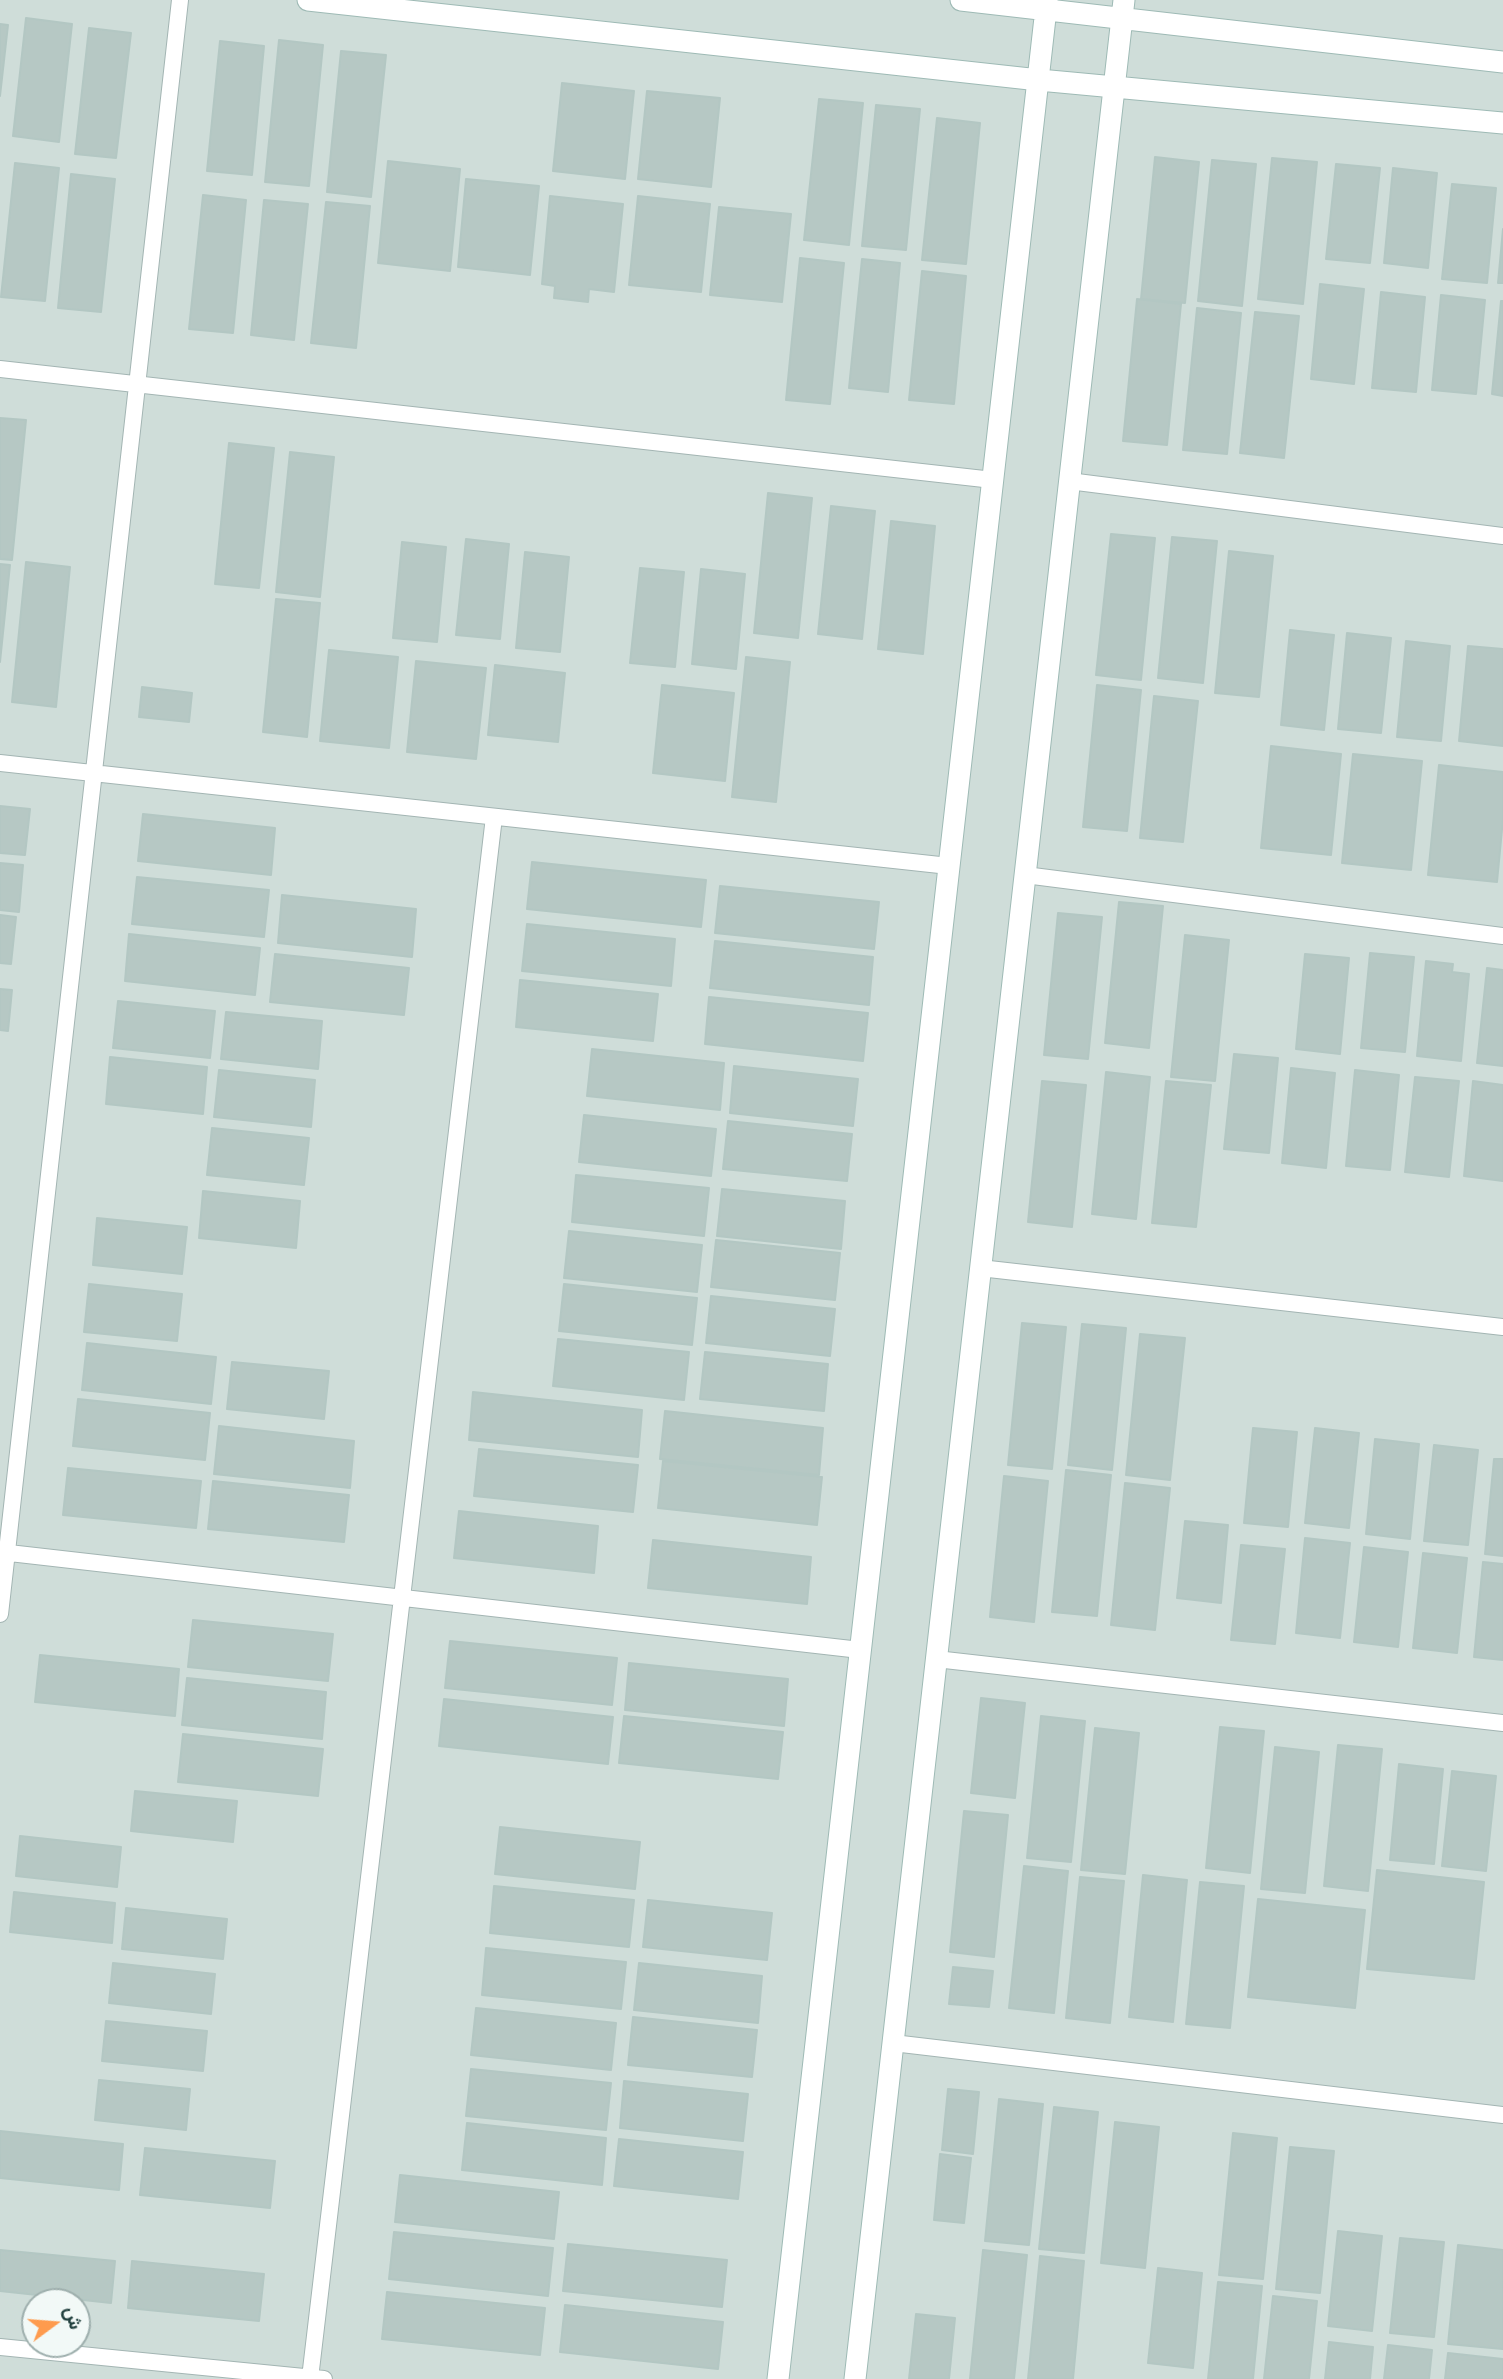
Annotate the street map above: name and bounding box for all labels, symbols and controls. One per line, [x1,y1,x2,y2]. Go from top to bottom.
north arrow [21,2288,91,2358]
text: ش [59,2303,90,2332]

